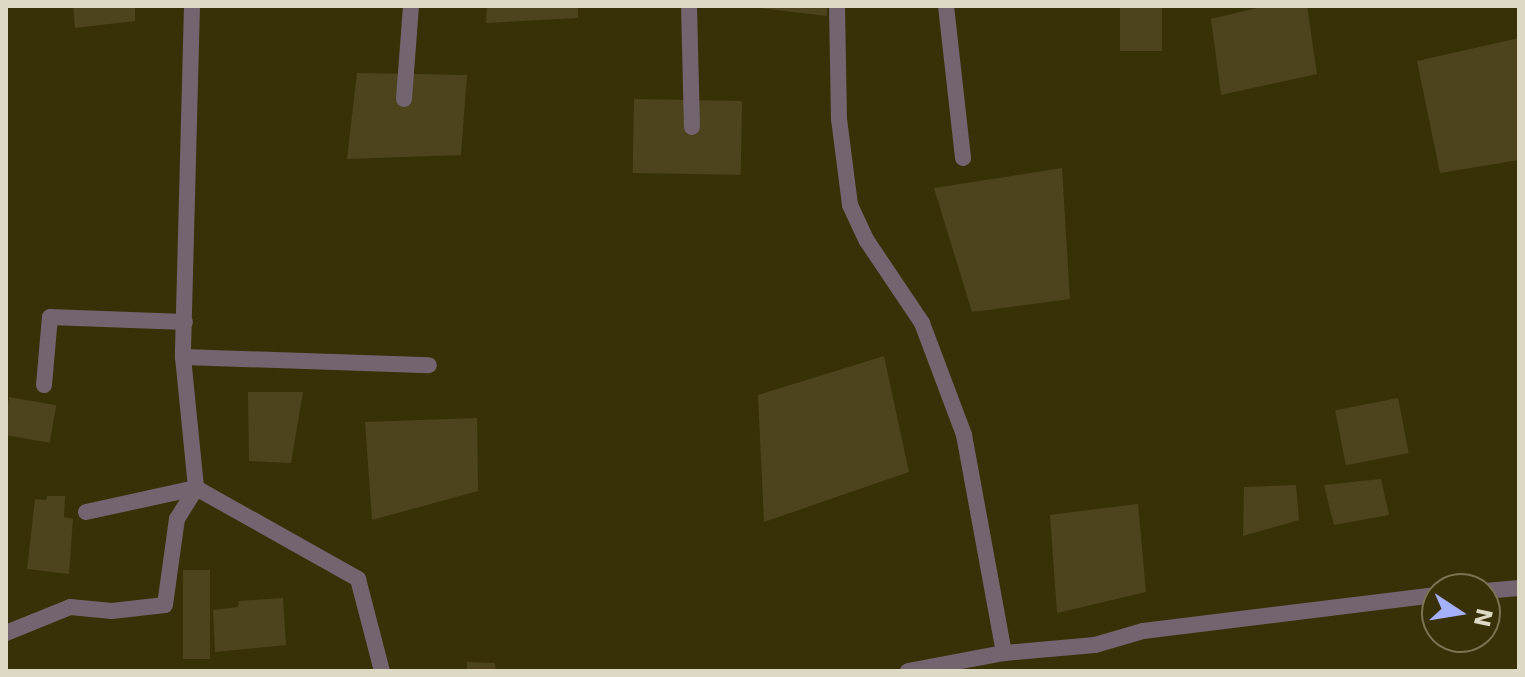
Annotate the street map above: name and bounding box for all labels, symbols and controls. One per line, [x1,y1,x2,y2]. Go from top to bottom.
north arrow [1421,573,1501,653]
text: N [1469,606,1497,629]

